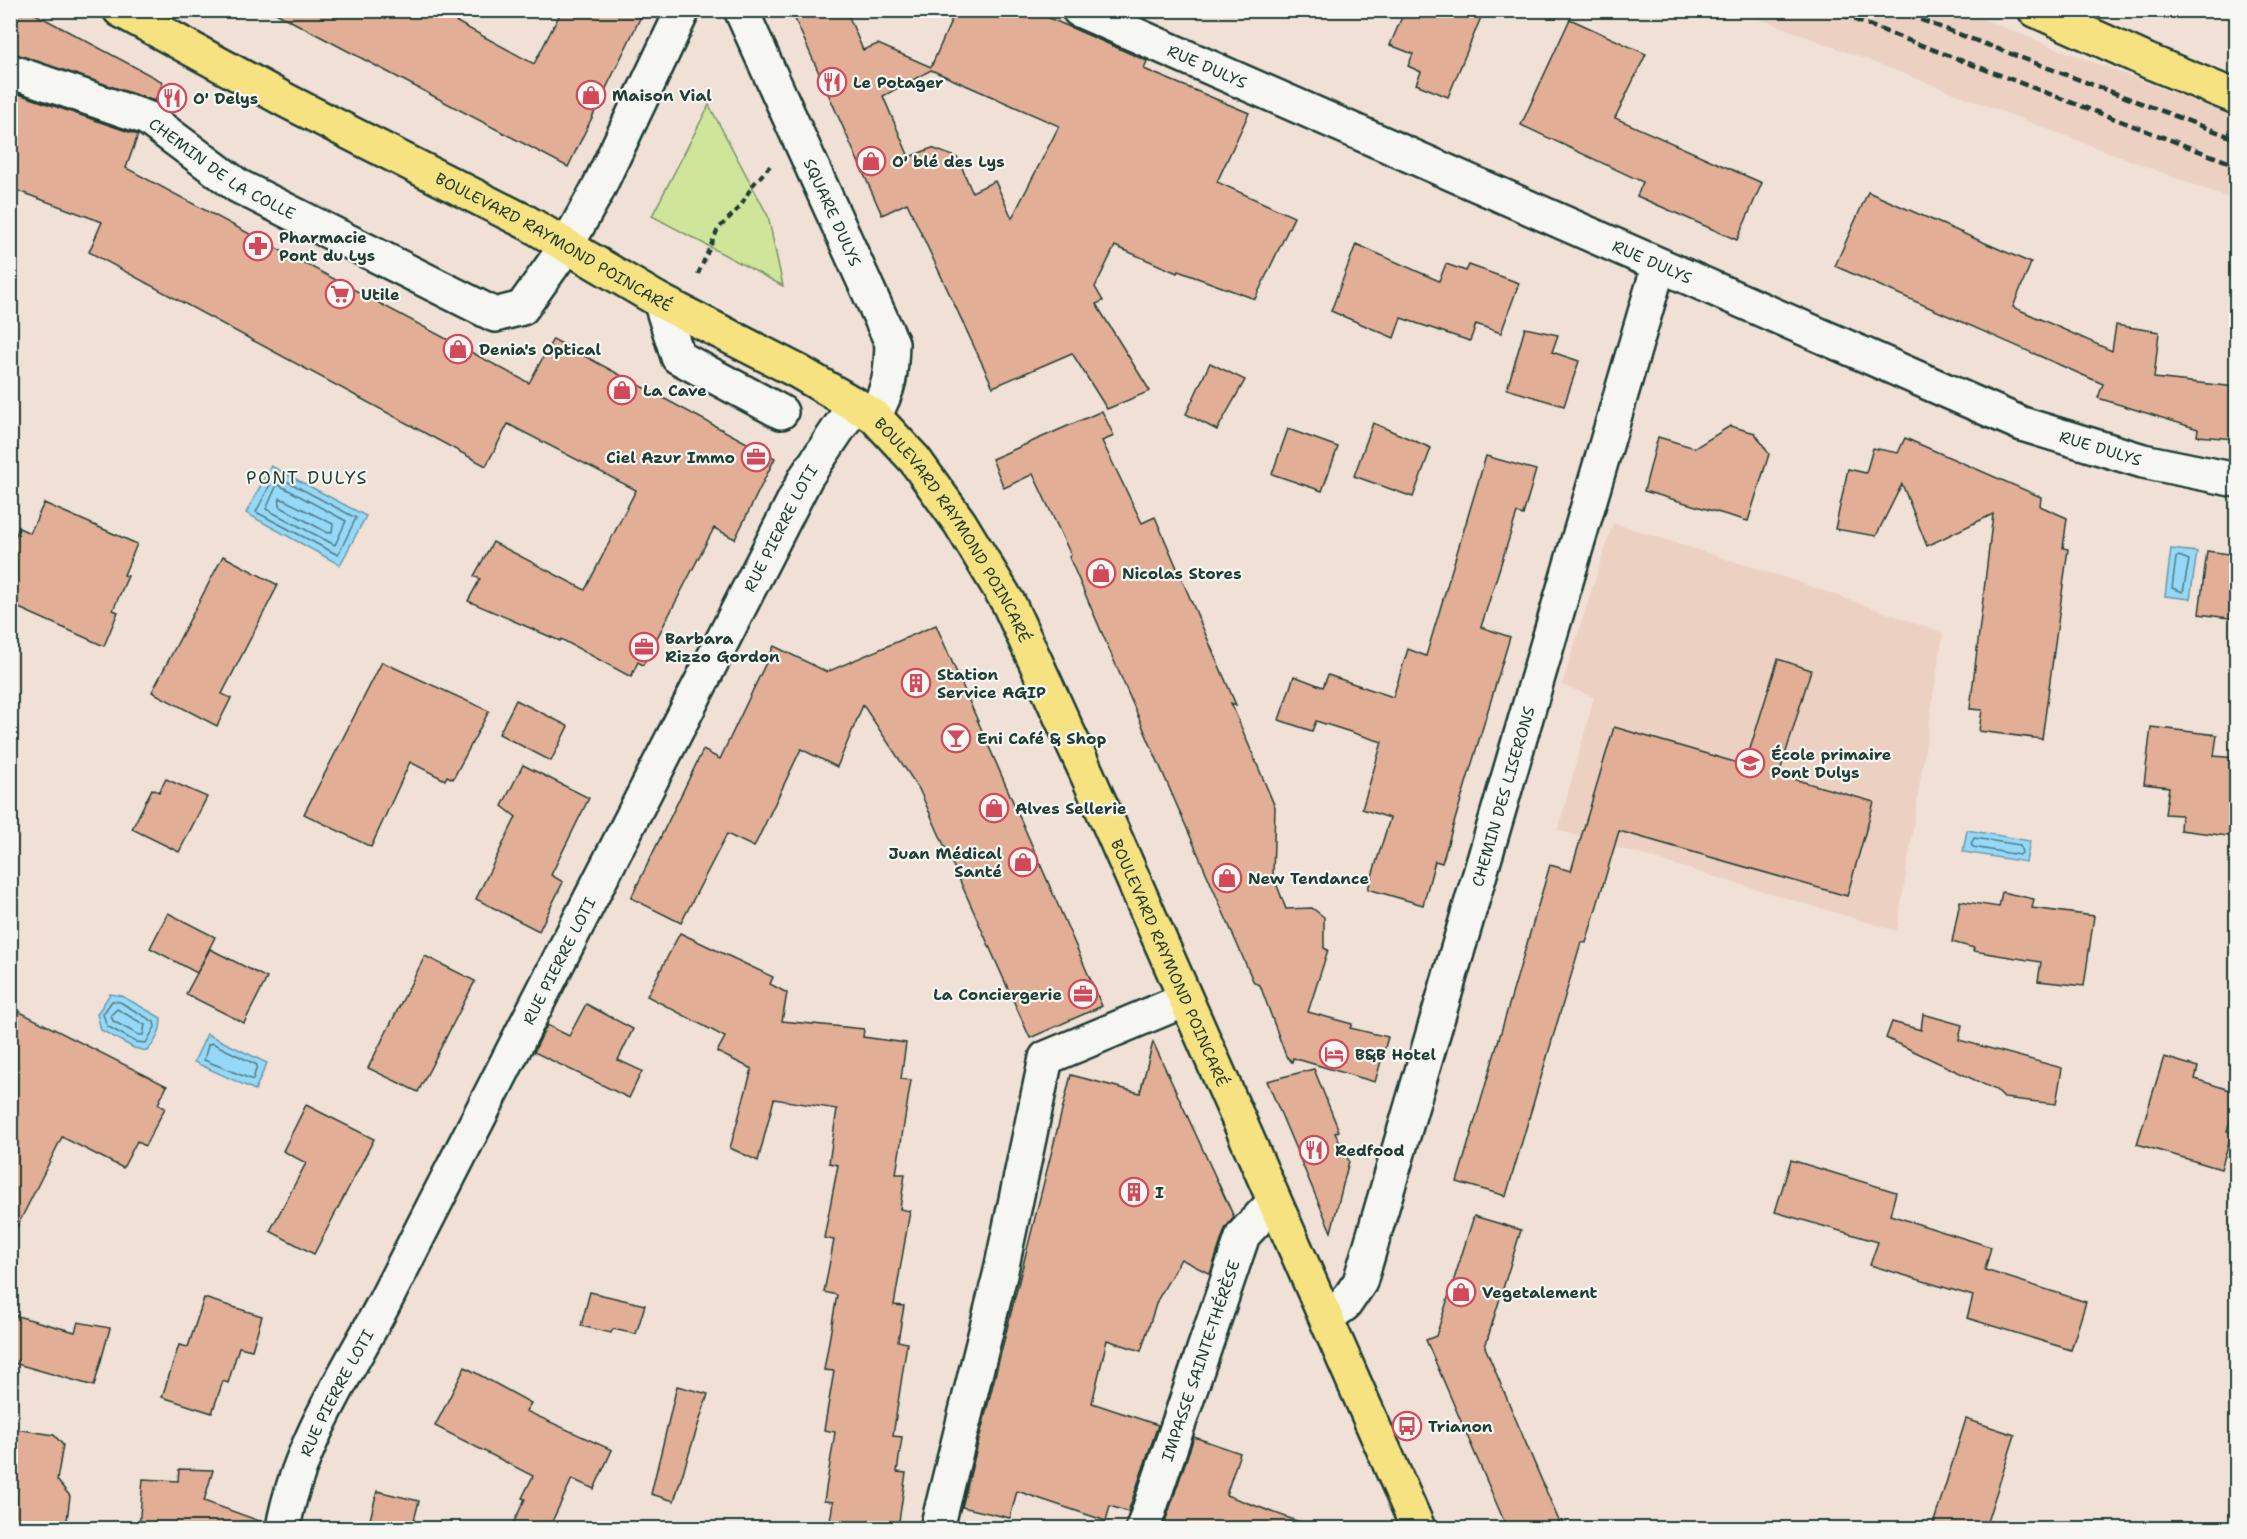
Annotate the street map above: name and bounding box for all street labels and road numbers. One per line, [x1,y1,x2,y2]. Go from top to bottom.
street label: RUE DULYS [1164,40,1250,93]
street label: CHEMIN DE LA COLLE [145,113,299,224]
street label: SQUARE DULYS [799,155,866,270]
street label: BOULEVARD RAYMOND POINCARÉ [432,167,676,316]
street label: RUE DULYS [1609,235,1695,288]
street label: BOULEVARD RAYMOND POINCARÉ [870,413,1036,646]
street label: RUE DULYS [2057,426,2144,470]
street label: RUE PIERRE LOTI [739,460,822,595]
street label: CHEMIN DES LISERONS [1466,704,1539,889]
street label: BOULEVARD RAYMOND POINCARÉ [1106,836,1233,1090]
street label: RUE PIERRE LOTI [518,894,600,1028]
street label: IMPASSE SAINTE-THÉRÈSE [1156,1257,1244,1464]
street label: RUE PIERRE LOTI [295,1325,378,1459]

